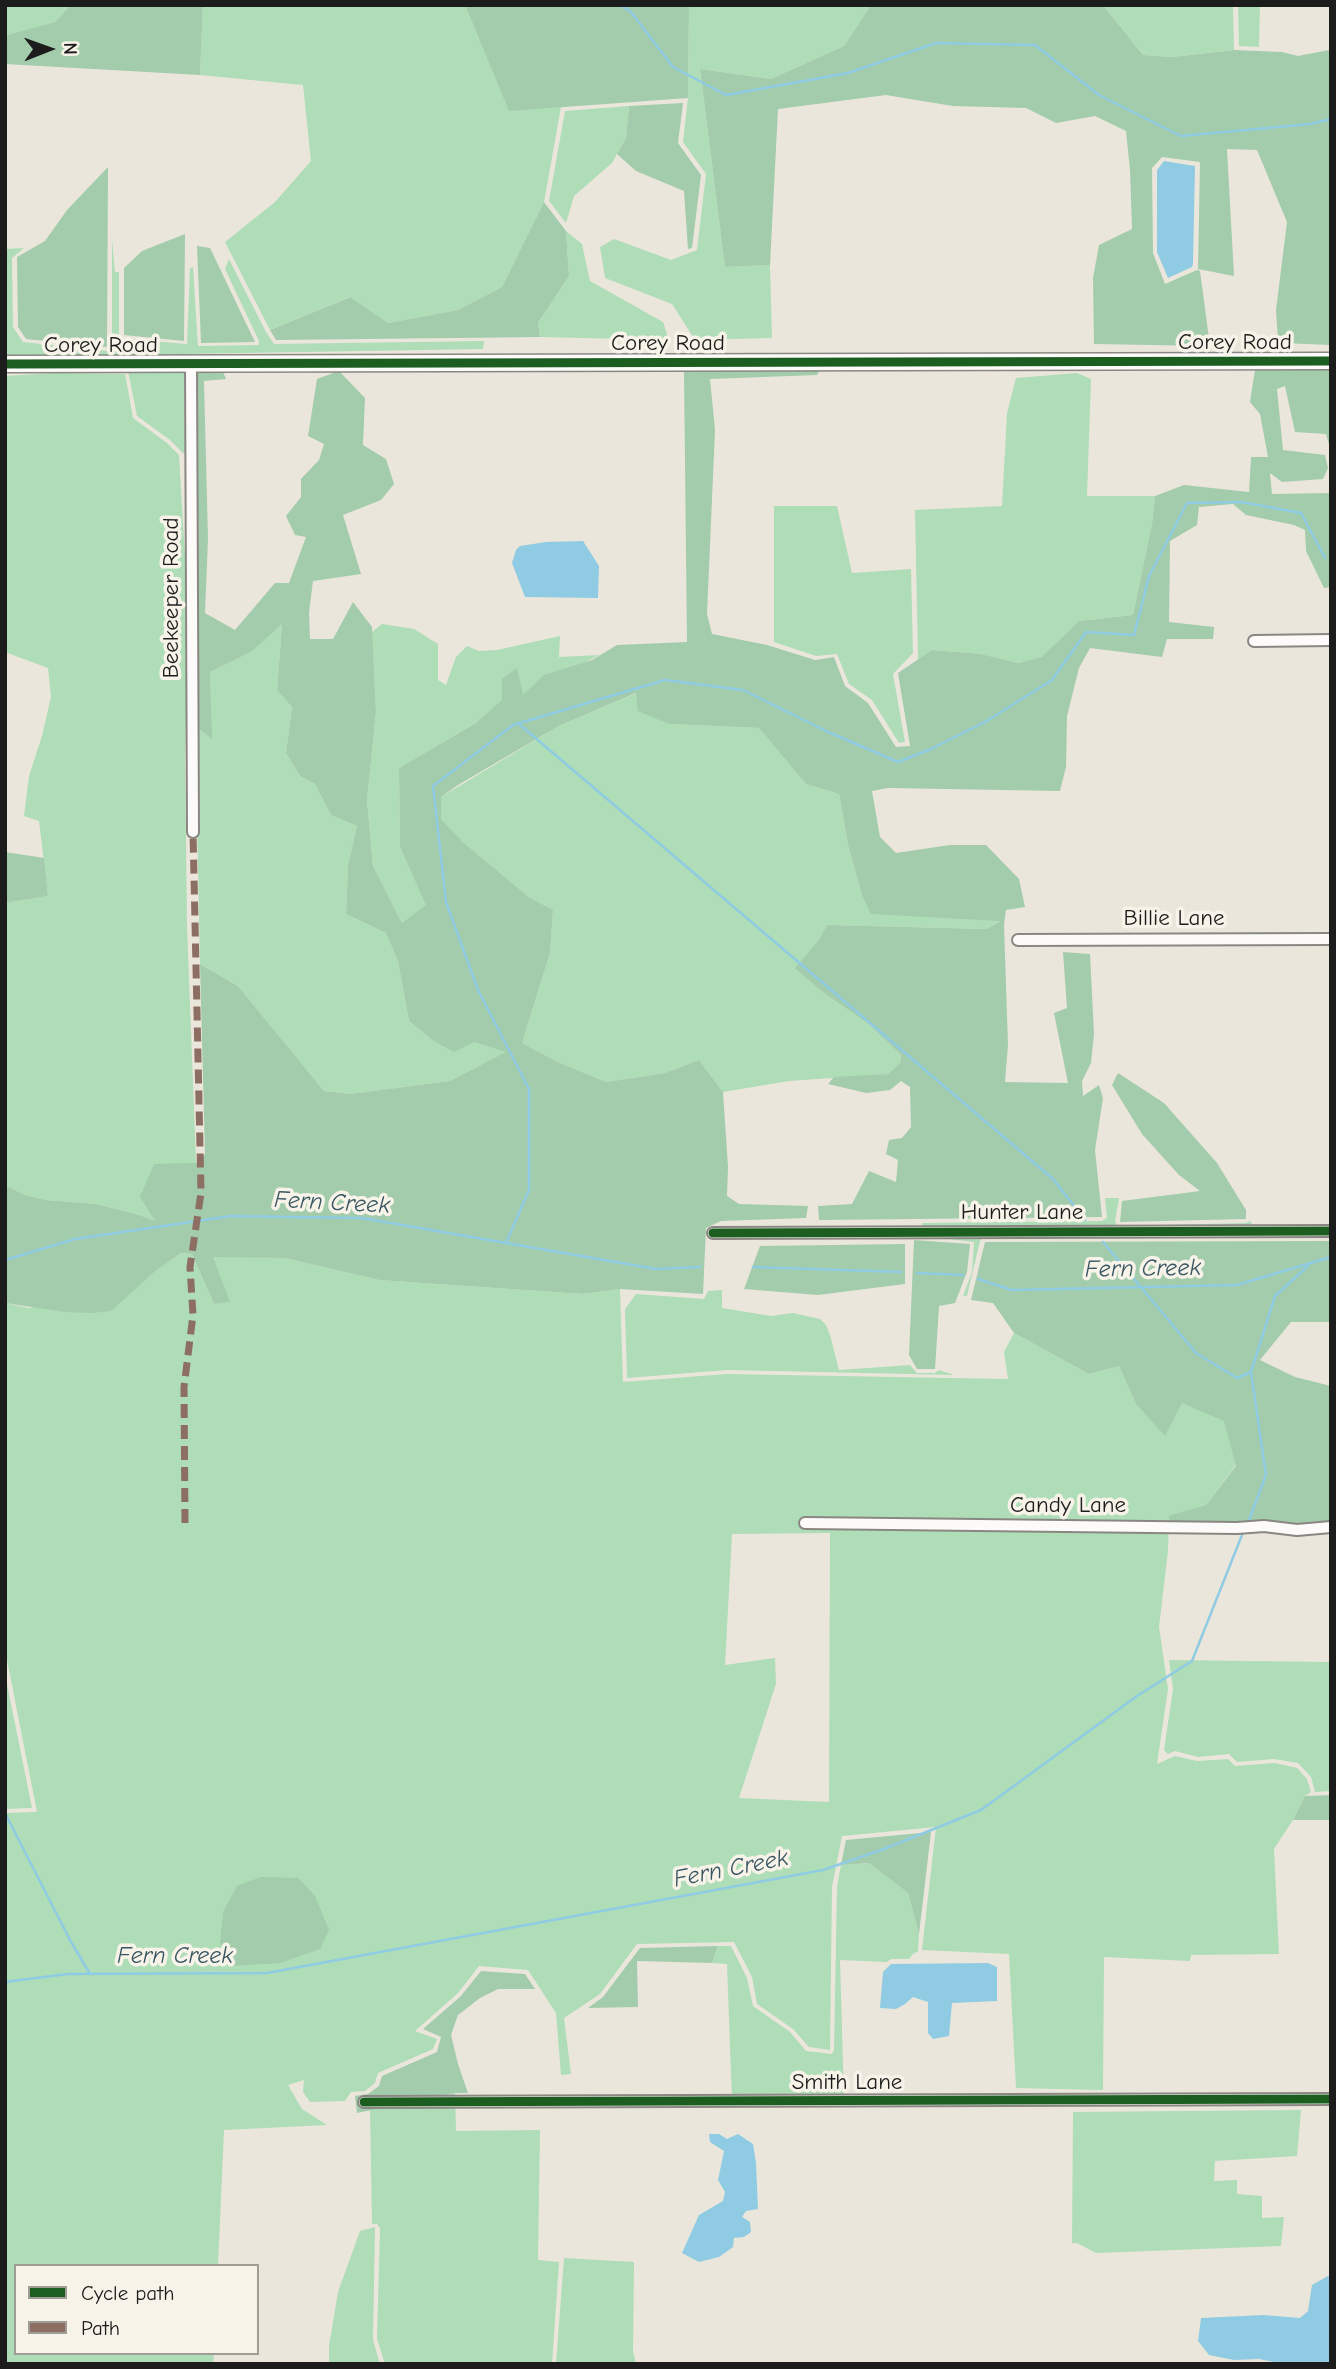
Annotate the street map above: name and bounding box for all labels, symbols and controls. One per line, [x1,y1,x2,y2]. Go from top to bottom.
north arrow [14,14,84,84]
text: N [59,42,81,55]
street label: Corey Road [1178,328,1292,356]
street label: Corey Road [611,329,725,357]
street label: Corey Road [44,331,158,359]
street label: Beekeeper Road [157,517,185,679]
street label: Billie Lane [1123,904,1225,932]
water label: Fern Creek [273,1186,391,1220]
street label: Hunter Lane [961,1198,1083,1226]
water label: Fern Creek [1085,1254,1201,1284]
street label: Candy Lane [1010,1491,1126,1519]
water label: Fern Creek [671,1844,791,1894]
water label: Fern Creek [117,1942,233,1970]
street label: Smith Lane [792,2068,902,2096]
legend [14,2264,259,2355]
text: Cycle path [81,2281,174,2305]
text: Path [81,2316,120,2340]

